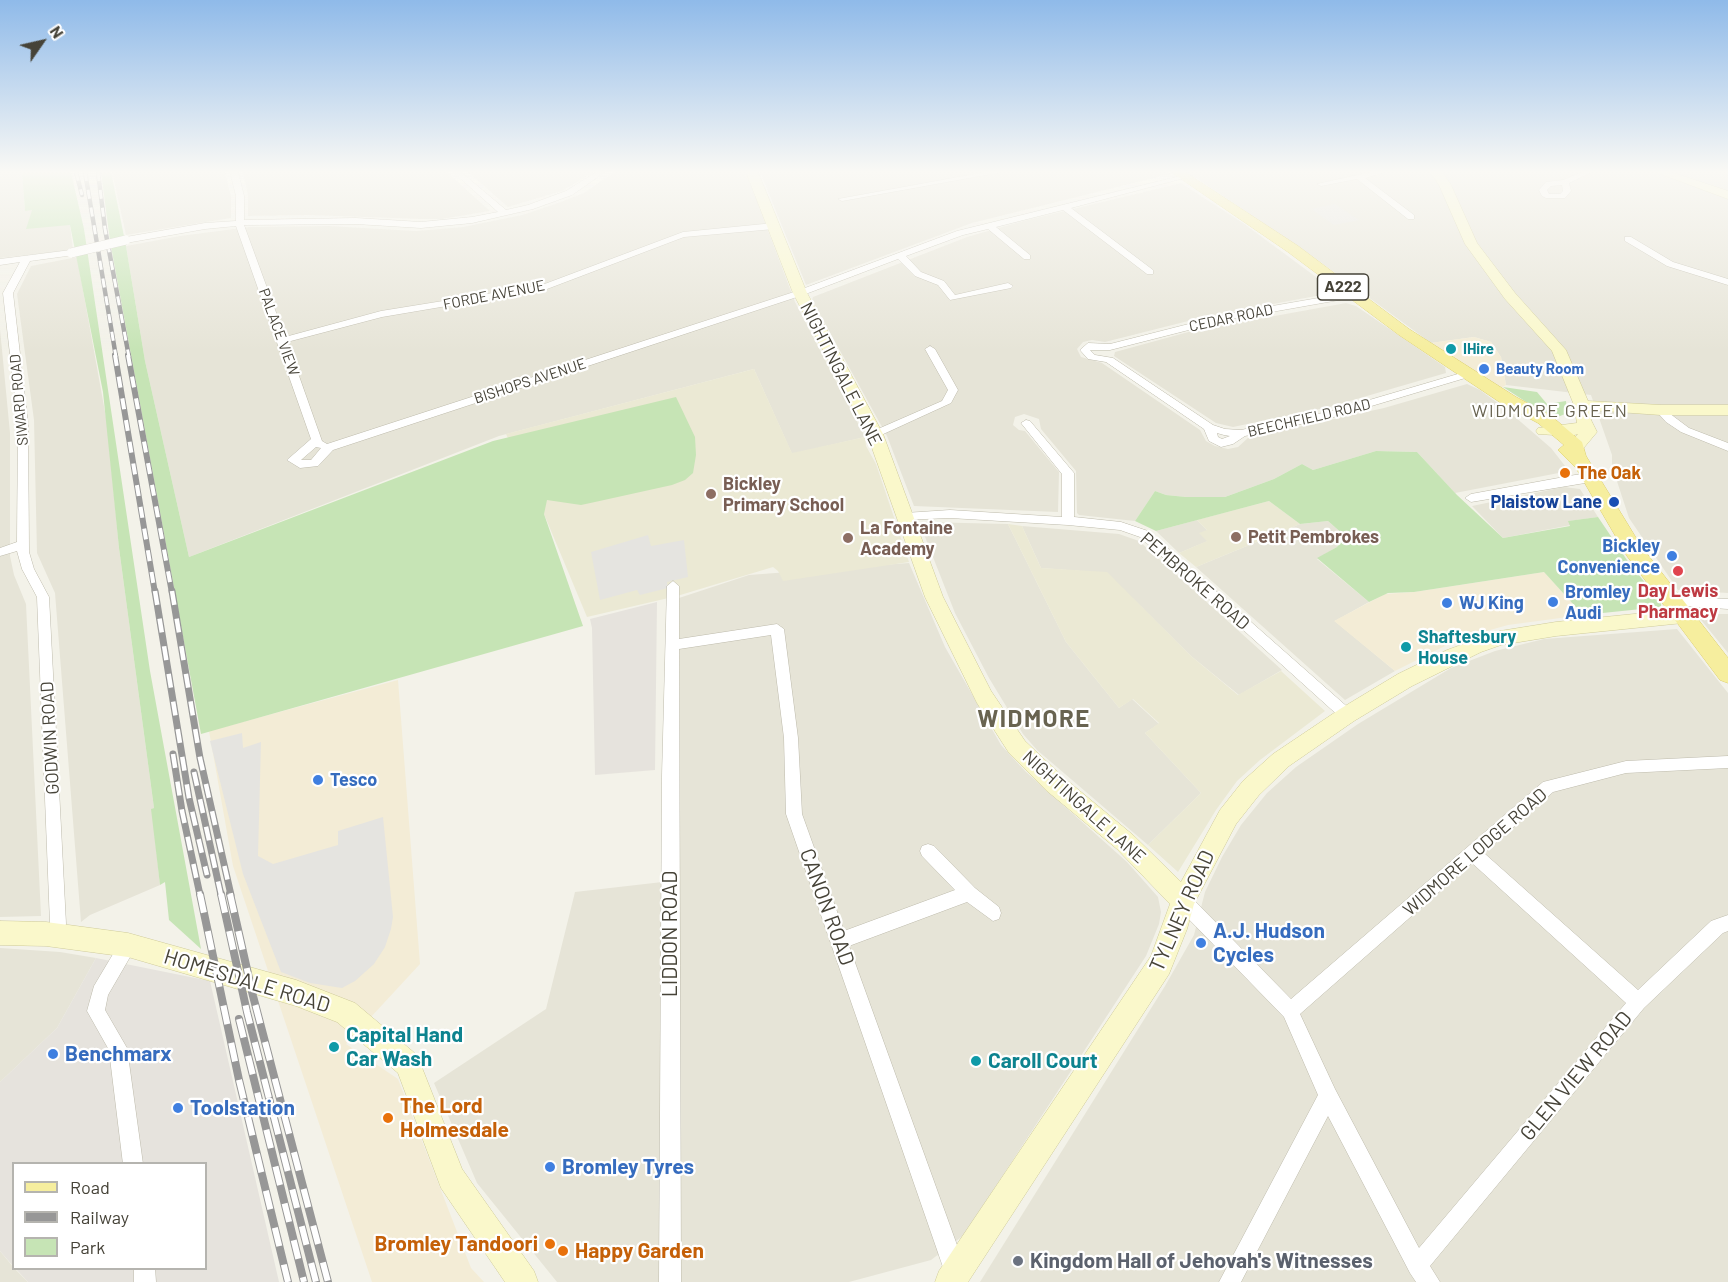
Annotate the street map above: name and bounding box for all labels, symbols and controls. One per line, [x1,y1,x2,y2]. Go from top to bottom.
north arrow [12,12,72,72]
text: N [46,22,68,41]
road number: A222 [1318,274,1368,300]
street label: FORDE AVENUE [442,276,546,314]
street label: PALACE VIEW [255,286,303,378]
street label: NIGHTINGALE LANE [795,299,887,449]
street label: CEDAR ROAD [1187,300,1275,336]
place label: IHire [1463,340,1494,358]
marker: IHire [1444,342,1458,356]
street label: SIWARD ROAD [6,353,32,447]
street label: BISHOPS AVENUE [472,354,588,408]
place label: Beauty Room [1496,360,1584,378]
marker: Beauty Room [1477,362,1491,376]
street label: BEECHFIELD ROAD [1246,395,1372,441]
district label: WIDMORE GREEN [1472,400,1628,422]
place label: The Oak [1577,462,1641,484]
marker: The Oak [1558,466,1572,480]
place label: Bickley Primary School [723,473,844,516]
marker: Bickley Primary School [704,487,718,501]
place label: Plaistow Lane [1490,491,1602,513]
marker: Plaistow Lane [1607,495,1621,509]
place label: La Fontaine Academy [860,517,953,560]
place label: Petit Pembrokes [1248,526,1379,548]
street label: PEMBROKE ROAD [1136,528,1254,634]
marker: Petit Pembrokes [1229,530,1243,544]
marker: La Fontaine Academy [841,531,855,545]
place label: Bickley Convenience [1558,535,1660,578]
marker: Bickley Convenience [1665,549,1679,563]
marker: Day Lewis Pharmacy [1671,564,1685,578]
place label: Day Lewis Pharmacy [1638,580,1718,622]
place label: Bromley Audi [1565,581,1631,624]
place label: WJ King [1459,592,1524,614]
marker: Bromley Audi [1546,595,1560,609]
marker: WJ King [1440,596,1454,610]
place label: Shaftesbury House [1418,626,1516,668]
marker: Shaftesbury House [1399,640,1413,654]
street label: GODWIN ROAD [36,681,64,795]
district label: WIDMORE [977,705,1091,733]
street label: NIGHTINGALE LANE [1018,746,1150,868]
place label: Tesco [330,769,377,791]
marker: Tesco [311,773,325,787]
street label: WIDMORE LODGE ROAD [1399,784,1551,920]
street label: CANON ROAD [794,845,860,969]
street label: TYLNEY ROAD [1144,846,1220,976]
street label: LIDDON ROAD [657,871,683,997]
place label: A.J. Hudson Cycles [1213,918,1325,968]
marker: A.J. Hudson Cycles [1194,936,1208,950]
street label: HOMESDALE ROAD [161,944,333,1018]
street label: GLEN VIEW ROAD [1515,1006,1637,1146]
place label: Capital Hand Car Wash [346,1022,463,1072]
marker: Capital Hand Car Wash [327,1040,341,1054]
place label: Benchmarx [65,1041,172,1067]
marker: Benchmarx [46,1047,60,1061]
place label: Caroll Court [988,1048,1098,1074]
marker: Caroll Court [969,1054,983,1068]
place label: The Lord Holmesdale [400,1093,509,1143]
place label: Toolstation [190,1095,295,1121]
marker: Toolstation [171,1101,185,1115]
marker: The Lord Holmesdale [381,1111,395,1125]
place label: Bromley Tyres [562,1154,694,1180]
marker: Bromley Tyres [543,1160,557,1174]
legend [12,1162,207,1270]
text: Road [70,1176,110,1198]
text: Railway [70,1206,129,1228]
place label: Bromley Tandoori [374,1231,538,1257]
text: Park [70,1236,105,1258]
marker: Bromley Tandoori [543,1237,557,1251]
place label: Happy Garden [575,1238,704,1264]
marker: Happy Garden [556,1244,570,1258]
place label: Kingdom Hall of Jehovah's Witnesses [1030,1248,1373,1274]
marker: Kingdom Hall of Jehovah's Witnesses [1011,1254,1025,1268]

